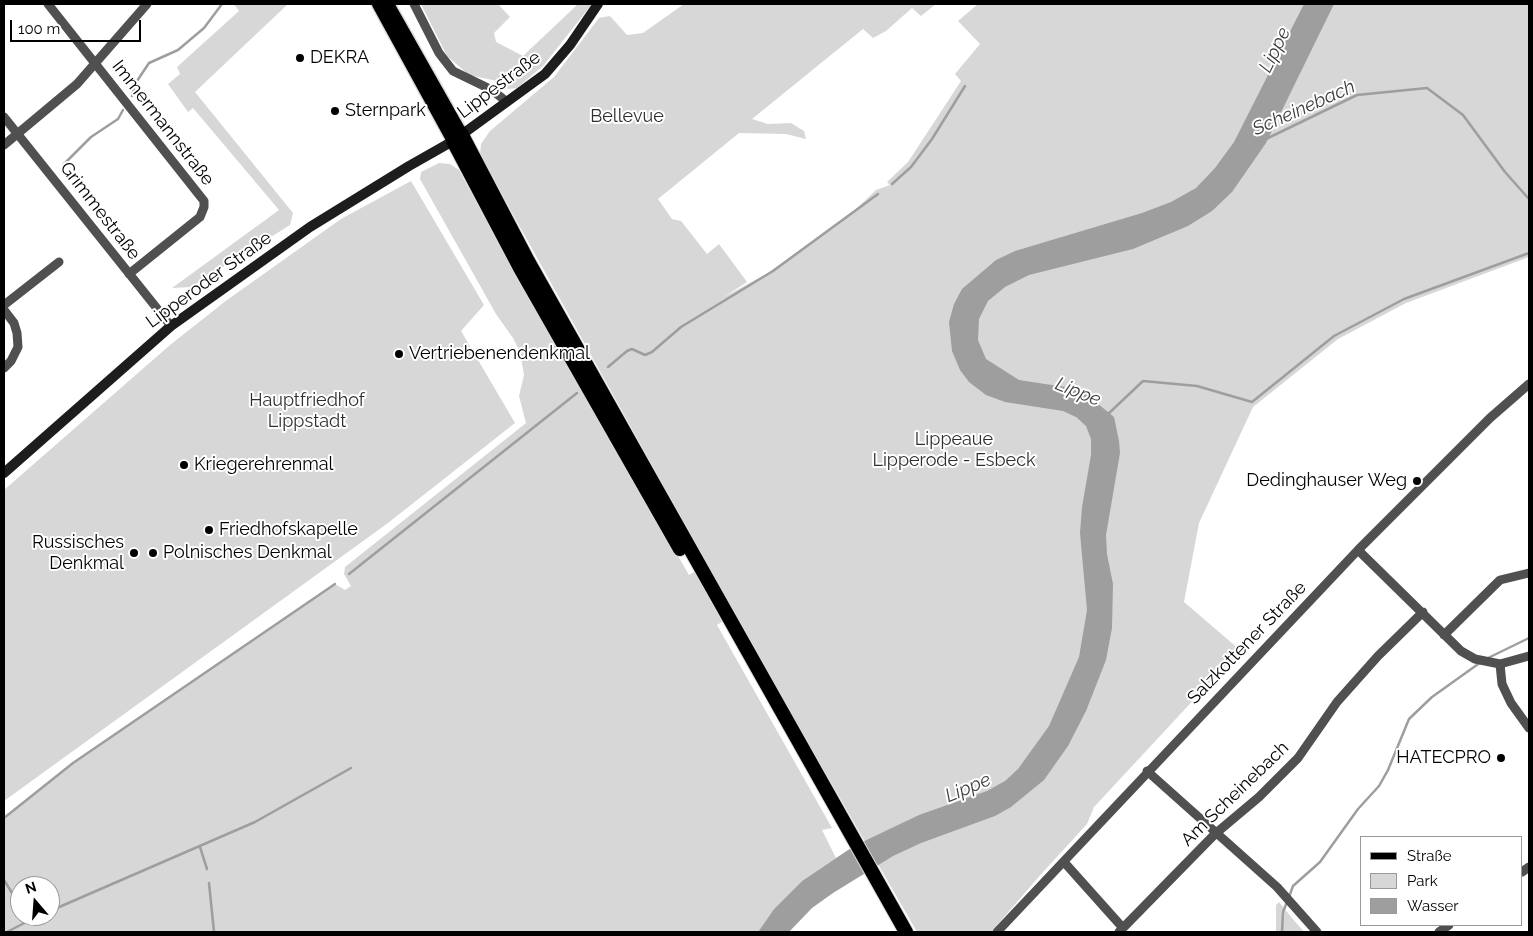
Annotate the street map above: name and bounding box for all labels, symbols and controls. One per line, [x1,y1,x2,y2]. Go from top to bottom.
scale bar [12,10,144,42]
text: 100 m [18,20,60,38]
water label: Lippe [1254,24,1296,76]
place label: DEKRA [310,47,369,69]
street label: Lippestraße [453,47,545,123]
marker: DEKRA [294,52,306,64]
street label: Immermannstraße [107,56,219,190]
water label: Scheinebach [1249,75,1359,141]
place label: Sternpark [345,100,426,122]
marker: Sternpark [329,105,341,117]
park label: Bellevue [590,106,664,128]
street label: Grimmestraße [55,158,145,264]
street label: Lipperoder Straße [142,227,276,333]
place label: Vertriebenendenkmal [409,343,590,365]
marker: Vertriebenendenkmal [393,348,405,360]
water label: Lippe [1052,373,1104,411]
park label: Hauptfriedhof Lippstadt [249,390,365,432]
park label: Lippeaue Lipperode - Esbeck [872,429,1036,472]
place label: Kriegerehrenmal [194,454,333,476]
marker: Kriegerehrenmal [178,459,190,471]
place label: Dedinghauser Weg [1246,470,1407,492]
marker: Dedinghauser Weg [1411,475,1423,487]
place label: Friedhofskapelle [219,519,358,541]
marker: Friedhofskapelle [203,524,215,536]
place label: Russisches Denkmal [32,532,124,574]
place label: Polnisches Denkmal [163,542,332,564]
marker: Russisches Denkmal [128,547,140,559]
marker: Polnisches Denkmal [147,547,159,559]
street label: Salzkottener Straße [1183,577,1311,709]
street label: Am Scheinebach [1177,737,1293,851]
place label: HATECPRO [1396,747,1491,769]
marker: HATECPRO [1495,752,1507,764]
water label: Lippe [942,768,994,808]
legend [1360,836,1523,926]
text: Straße [1407,847,1451,865]
text: Park [1407,872,1438,890]
north arrow [10,876,60,926]
text: N [23,878,38,897]
text: Wasser [1407,897,1459,915]

